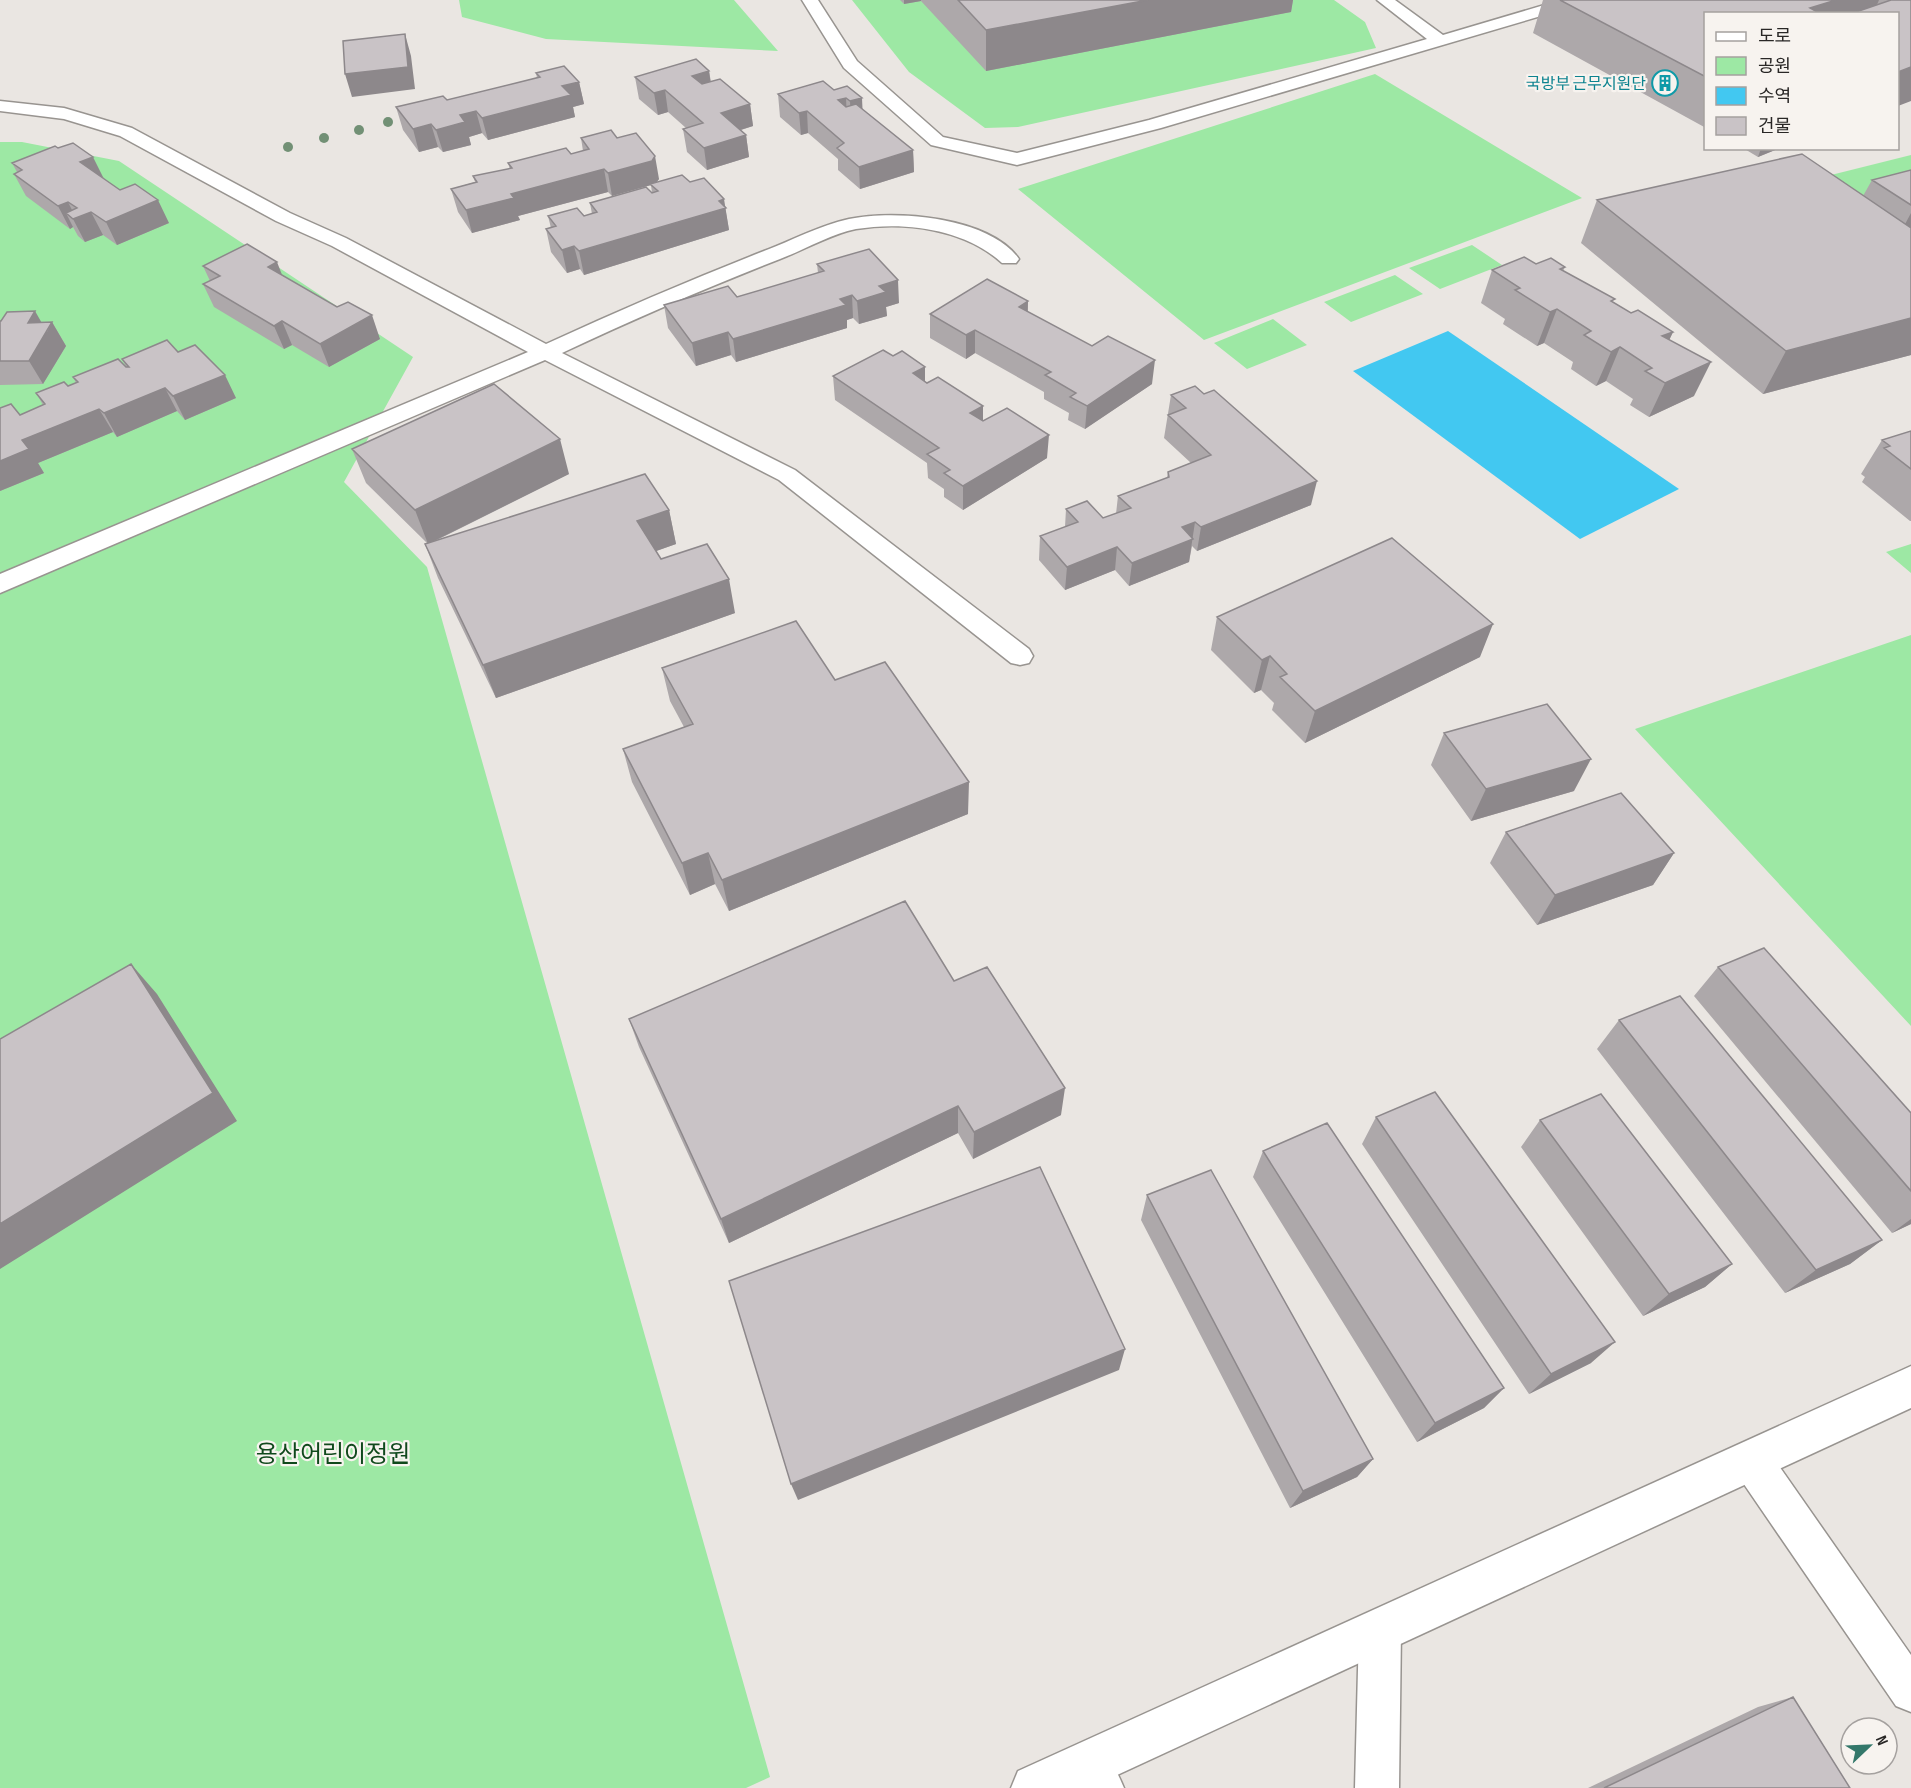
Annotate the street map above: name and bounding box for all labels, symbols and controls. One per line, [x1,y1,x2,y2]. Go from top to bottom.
legend [1704,12,1899,150]
text: 도로 [1758,26,1791,47]
text: 공원 [1758,56,1791,77]
building icon: 국방부 근무지원단 [1650,68,1680,98]
place label: 국방부 근무지원단 [1526,75,1646,94]
text: 수역 [1758,86,1791,107]
text: 건물 [1758,116,1791,137]
park label: 용산어린이정원 [256,1440,410,1469]
north arrow [1839,1716,1899,1776]
text: N [1871,1733,1892,1748]

